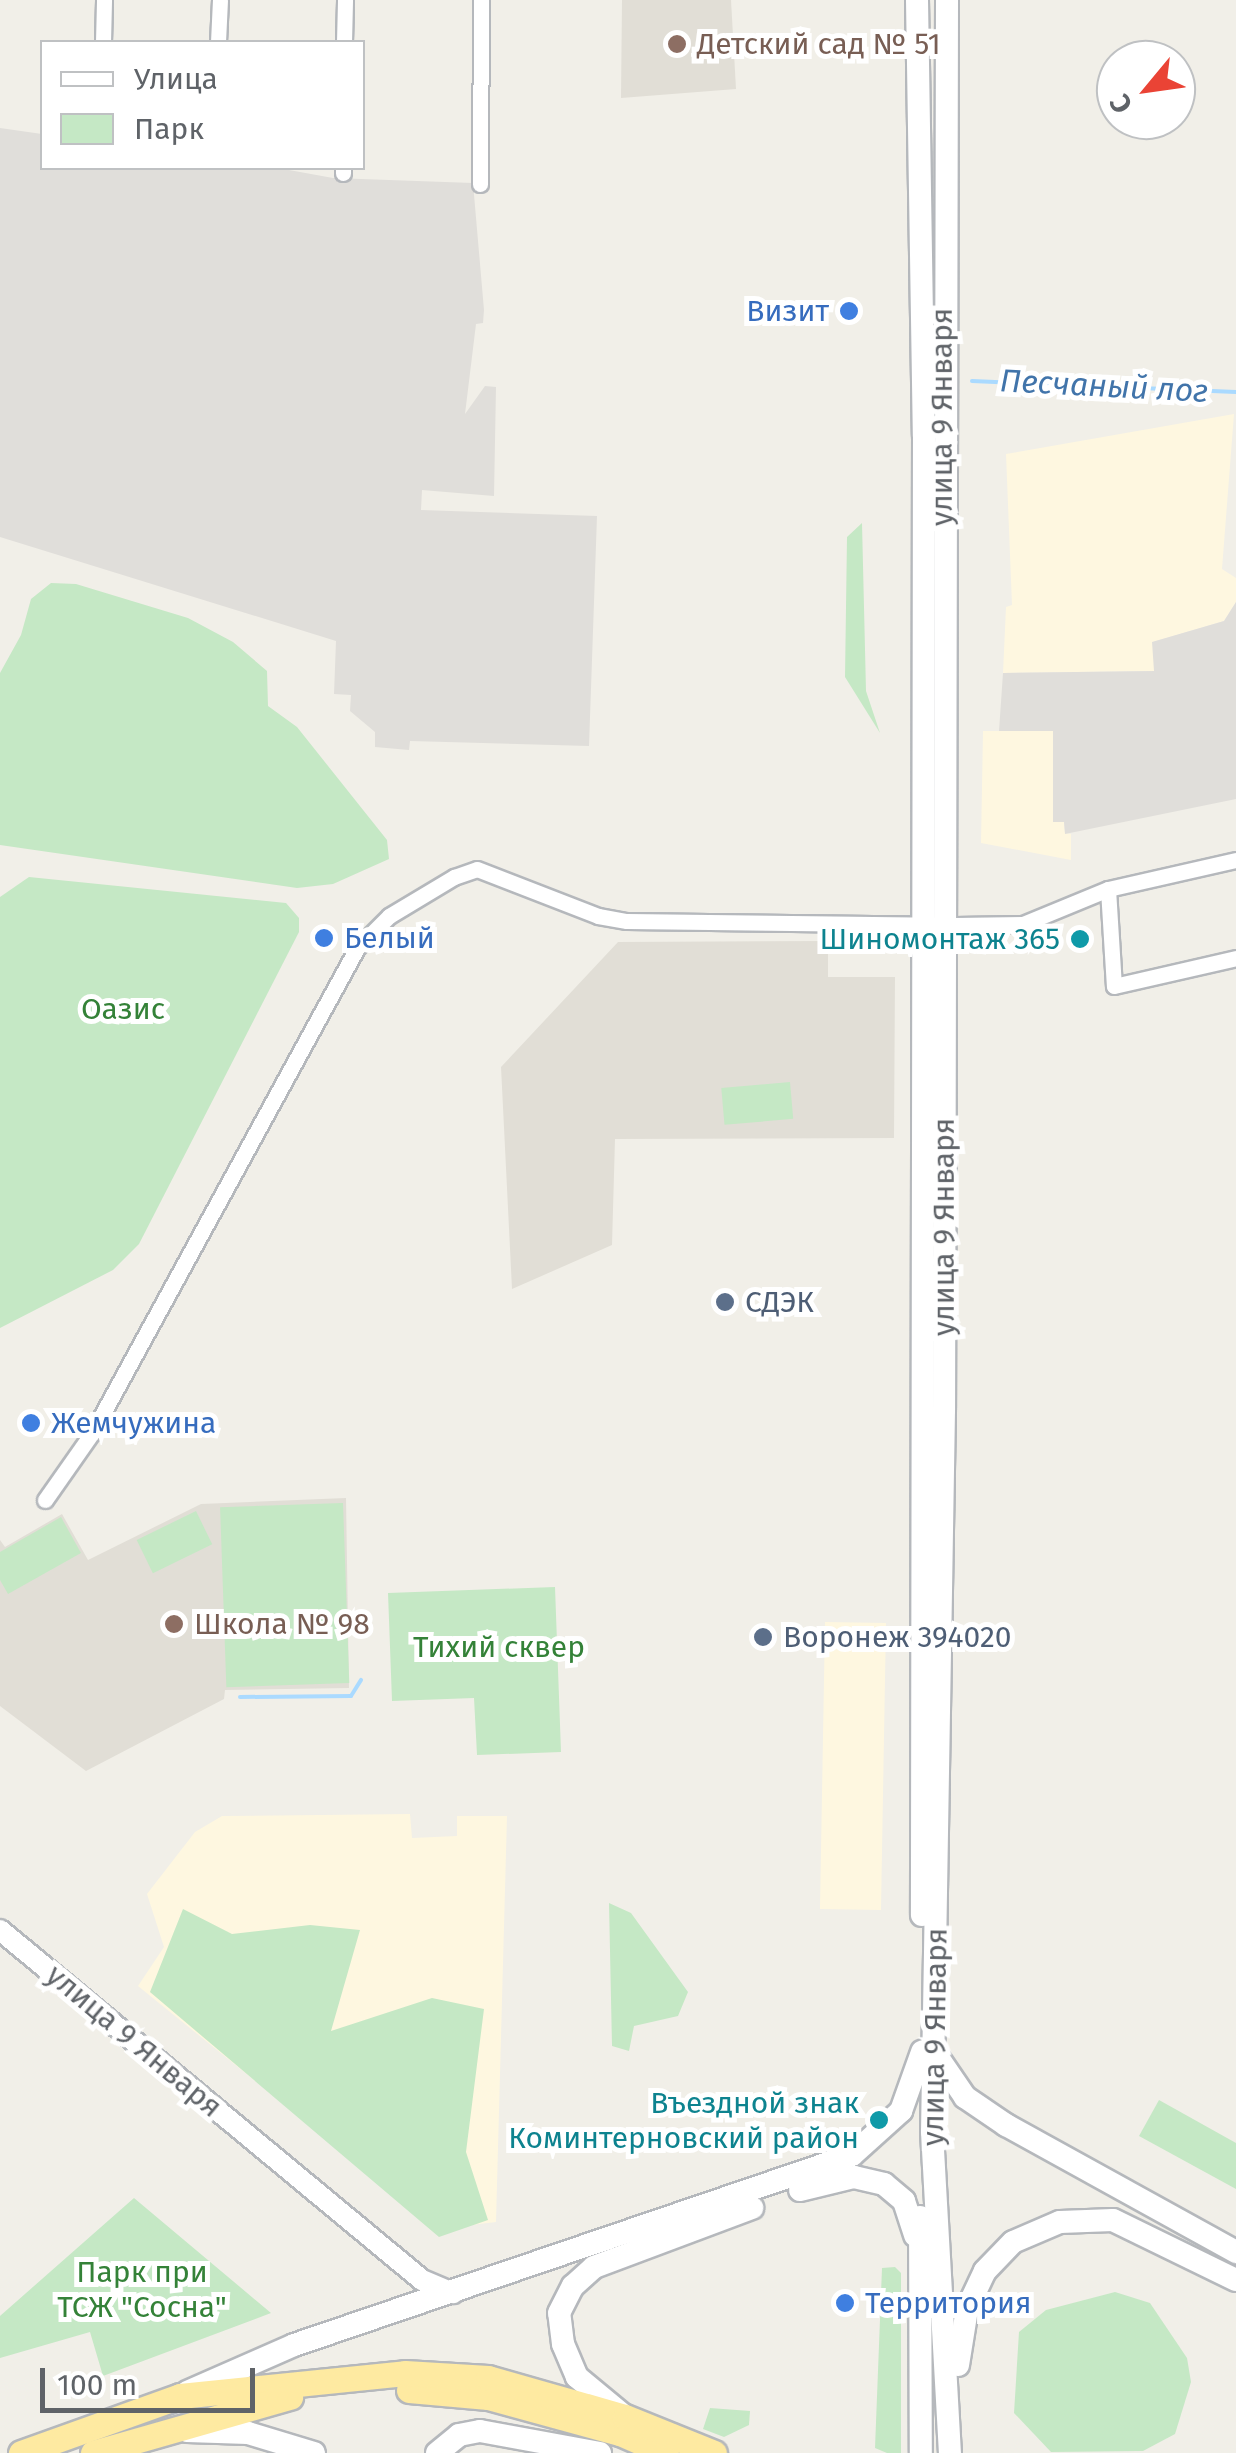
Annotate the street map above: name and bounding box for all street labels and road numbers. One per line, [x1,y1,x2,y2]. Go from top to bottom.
street label: улица 9 Января [924,308,960,526]
street label: улица 9 Января [926,1118,962,1336]
street label: улица 9 Января [915,1928,955,2146]
street label: улица 9 Января [39,1957,229,2125]

